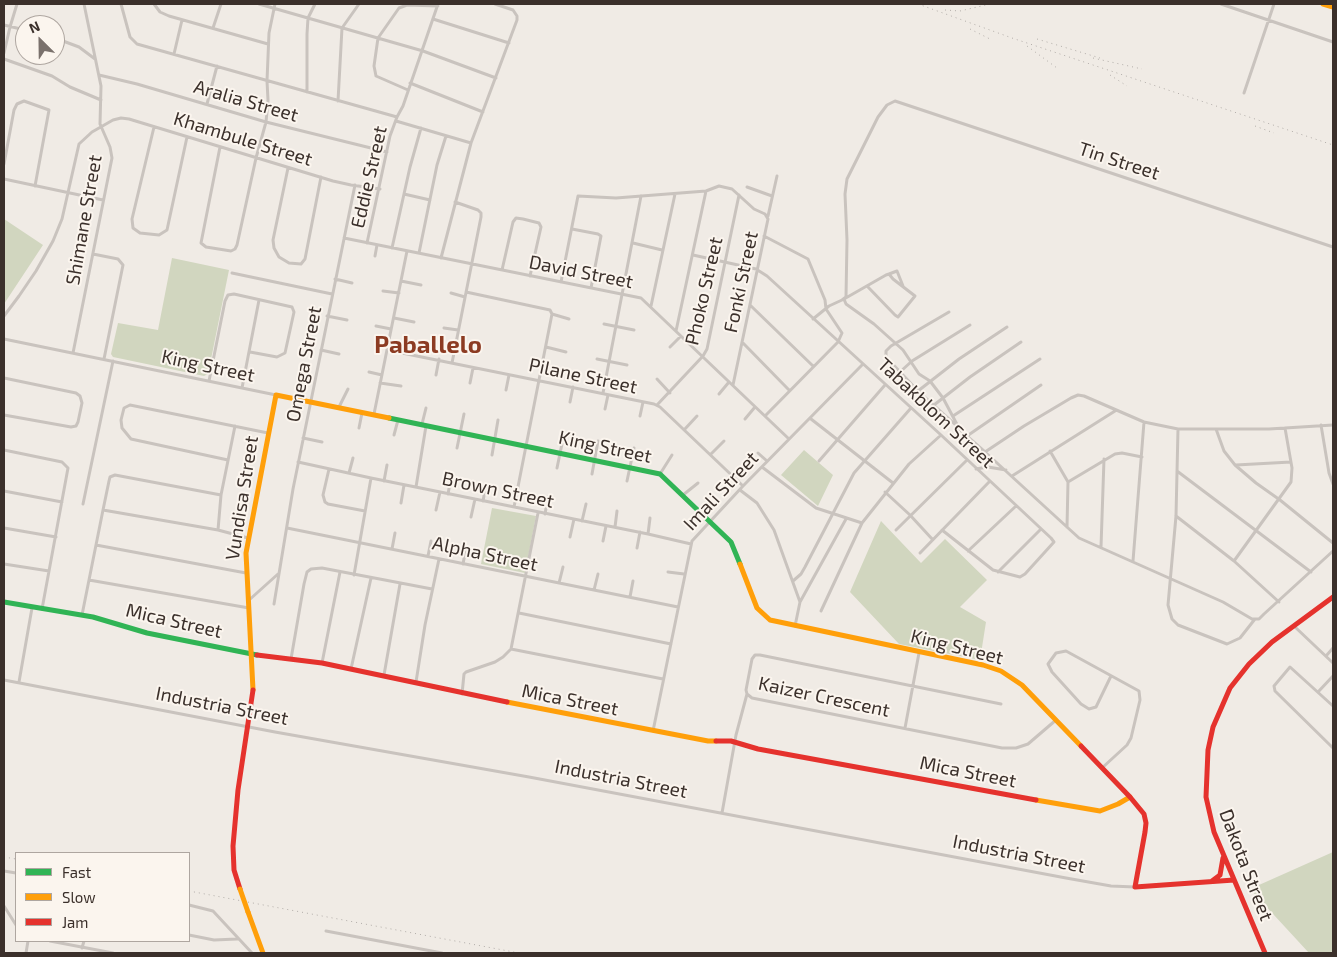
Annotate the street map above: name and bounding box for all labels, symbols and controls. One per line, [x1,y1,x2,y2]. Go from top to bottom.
north arrow [15,15,65,65]
text: N [26,17,42,36]
street label: Aralia Street [191,75,301,127]
street label: Khambule Street [171,107,315,171]
street label: Eddie Street [346,124,392,230]
street label: Tin Street [1076,137,1162,185]
street label: Shimane Street [61,153,107,287]
street label: Fonki Street [719,229,763,335]
street label: Phoko Street [680,235,728,347]
street label: David Street [527,251,635,293]
street label: Omega Street [282,304,326,424]
district label: Paballelo [374,331,482,359]
street label: King Street [159,345,257,387]
street label: Pilane Street [527,353,639,399]
street label: Tabakblom Street [873,353,999,473]
street label: King Street [556,426,654,468]
street label: Vundisa Street [221,434,263,562]
street label: Imali Street [679,447,763,535]
street label: Brown Street [440,467,556,513]
street label: Alpha Street [430,532,540,576]
street label: Mica Street [124,599,224,643]
street label: King Street [908,624,1006,670]
street label: Kaizer Crescent [756,672,892,722]
street label: Mica Street [520,679,620,721]
street label: Industria Street [154,682,290,730]
street label: Mica Street [918,751,1018,793]
street label: Industria Street [553,755,689,803]
street label: Dakota Street [1214,806,1278,924]
street label: Industria Street [951,830,1087,878]
legend [15,852,190,942]
text: Fast [62,863,91,881]
text: Slow [62,888,96,906]
text: Jam [62,913,88,931]

